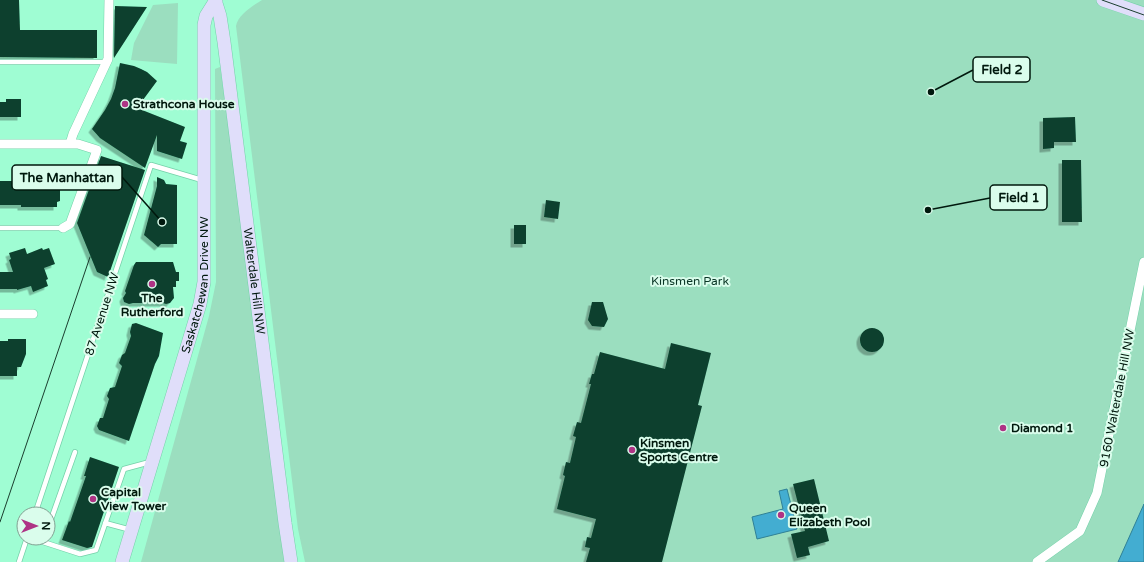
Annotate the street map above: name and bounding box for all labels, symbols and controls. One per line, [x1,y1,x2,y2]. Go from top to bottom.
callout: Field 2 [973,57,1030,82]
text: Field 2 [981,62,1023,78]
place label: Strathcona House [133,97,235,111]
marker: Strathcona House [120,99,130,109]
callout: The Manhattan [12,165,122,190]
text: The Manhattan [19,170,114,186]
callout: Field 1 [990,185,1047,210]
text: Field 1 [998,190,1040,206]
street label: Saskatchewan Drive NW [179,216,211,355]
street label: Walterdale Hill NW [241,227,268,335]
street label: 87 Avenue NW [82,271,122,357]
park label: Kinsmen Park [651,274,729,288]
marker: The Rutherford [147,279,157,289]
place label: The Rutherford [121,291,183,319]
street label: 9160 Walterdale Hill NW [1097,328,1137,468]
place label: Diamond 1 [1011,421,1073,435]
marker: Diamond 1 [998,423,1008,433]
place label: Kinsmen Sports Centre [640,436,718,465]
marker: Kinsmen Sports Centre [627,445,637,455]
place label: Capital View Tower [101,485,167,513]
marker: Capital View Tower [88,494,98,504]
place label: Queen Elizabeth Pool [789,501,870,529]
north arrow [16,506,56,546]
marker: Queen Elizabeth Pool [776,510,786,520]
text: N [39,522,52,530]

